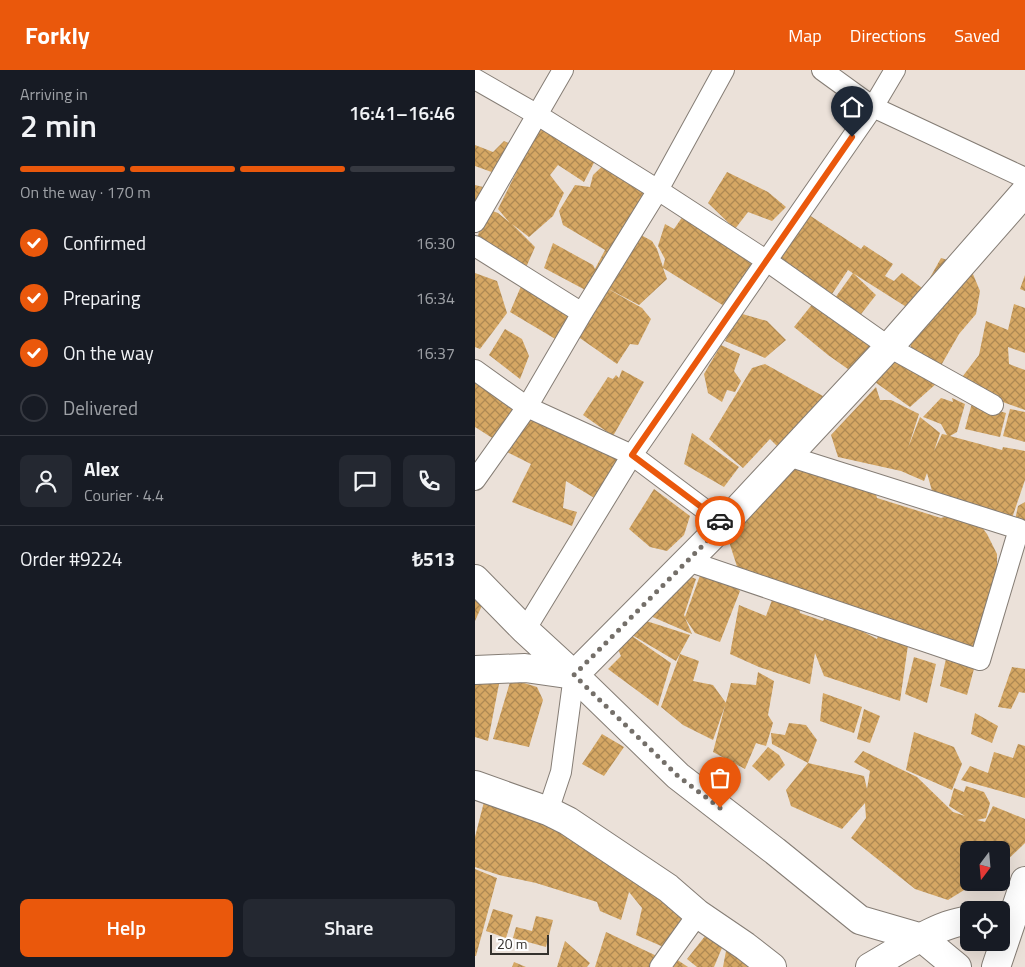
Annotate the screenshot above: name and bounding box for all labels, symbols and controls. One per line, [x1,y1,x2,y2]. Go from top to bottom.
text: Forkly [25,17,90,53]
text: Map [788,22,822,49]
text: Directions [850,22,926,49]
text: Saved [954,22,1000,49]
text: Arriving in [20,82,88,106]
pin [831,86,873,137]
icon: home [838,93,866,121]
text: 16:41–16:46 [349,98,455,127]
text: 2 min [20,101,97,149]
text: On the way · 170 m [20,180,151,204]
text: Confirmed [63,228,146,257]
icon: check [20,229,48,257]
text: 16:30 [416,231,455,255]
text: Preparing [63,283,140,312]
icon: check [20,284,48,312]
text: 16:34 [416,286,455,310]
text: On the way [63,338,154,367]
icon: check [20,339,48,367]
text: 16:37 [416,341,455,365]
text: Delivered [63,393,138,422]
text: Alex [84,454,119,483]
button: person [20,455,72,507]
button: chat [339,455,391,507]
button: phone [403,455,455,507]
text: Courier · 4.4 [84,483,164,507]
courier [695,496,745,546]
icon: car [706,507,734,535]
text: Order #9224 [20,544,122,573]
text: ₺513 [412,544,455,573]
pin [699,757,741,808]
icon: bag [706,764,734,792]
north arrow [960,841,1010,891]
map controls [960,841,1010,951]
button: Help [20,899,233,957]
button: Share [243,899,455,957]
button: locate [960,901,1010,951]
scale bar [490,932,549,955]
text: 20 m [497,933,527,954]

